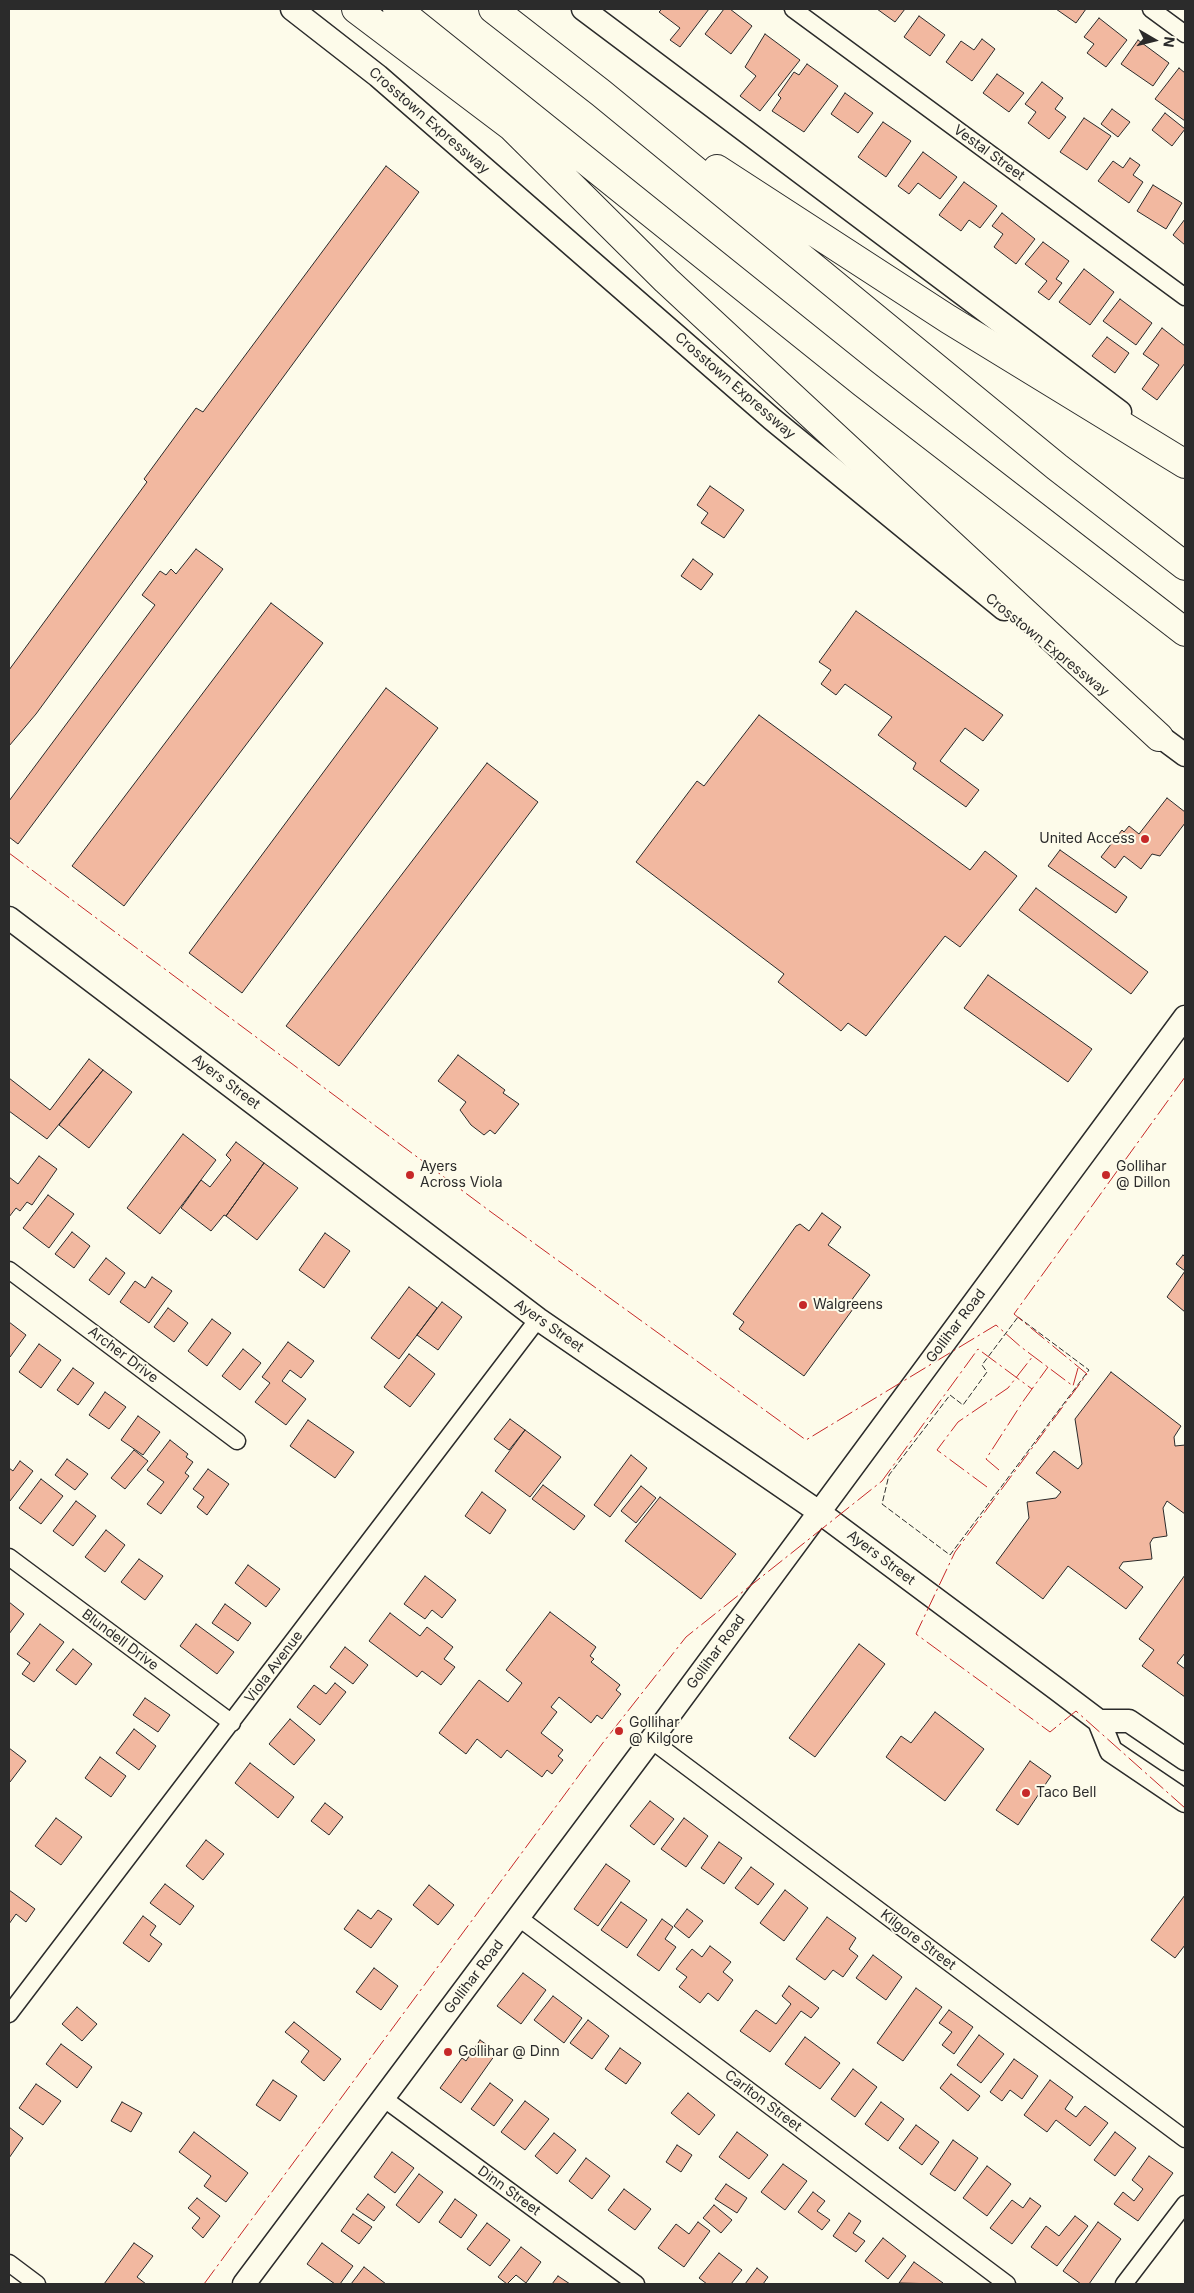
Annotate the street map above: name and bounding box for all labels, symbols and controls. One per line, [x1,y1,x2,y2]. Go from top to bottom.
north arrow [1129,15,1179,65]
text: N [1160,36,1179,49]
street label: Crosstown Expressway [365,64,493,178]
street label: Vestal Street [950,122,1028,184]
street label: Crosstown Expressway [671,329,799,443]
street label: Crosstown Expressway [982,590,1112,700]
place label: United Access [1039,831,1135,847]
marker: United Access [1139,833,1151,845]
street label: Ayers Street [189,1051,263,1113]
place label: Ayers Across Viola [420,1159,503,1192]
place label: Gollihar @ Dillon [1116,1159,1170,1192]
marker: Ayers Across Viola [404,1169,416,1181]
marker: Gollihar @ Dillon [1100,1169,1112,1181]
street label: Gollihar Road [923,1286,989,1366]
street label: Ayers Street [511,1296,587,1356]
place label: Walgreens [813,1297,883,1313]
marker: Walgreens [797,1299,809,1311]
street label: Archer Drive [85,1323,161,1387]
street label: Ayers Street [844,1527,918,1589]
street label: Blundell Drive [78,1606,162,1674]
street label: Gollihar Road [683,1611,749,1693]
street label: Viola Avenue [241,1628,307,1706]
place label: Gollihar @ Kilgore [629,1715,693,1748]
marker: Gollihar @ Kilgore [613,1725,625,1737]
place label: Taco Bell [1036,1785,1096,1801]
marker: Taco Bell [1020,1787,1032,1799]
street label: Kilgore Street [877,1906,959,1974]
street label: Gollihar Road [441,1937,507,2017]
place label: Gollihar @ Dinn [458,2044,560,2060]
marker: Gollihar @ Dinn [442,2046,454,2058]
street label: Carlton Street [721,2067,805,2135]
street label: Dinn Street [474,2163,544,2219]

